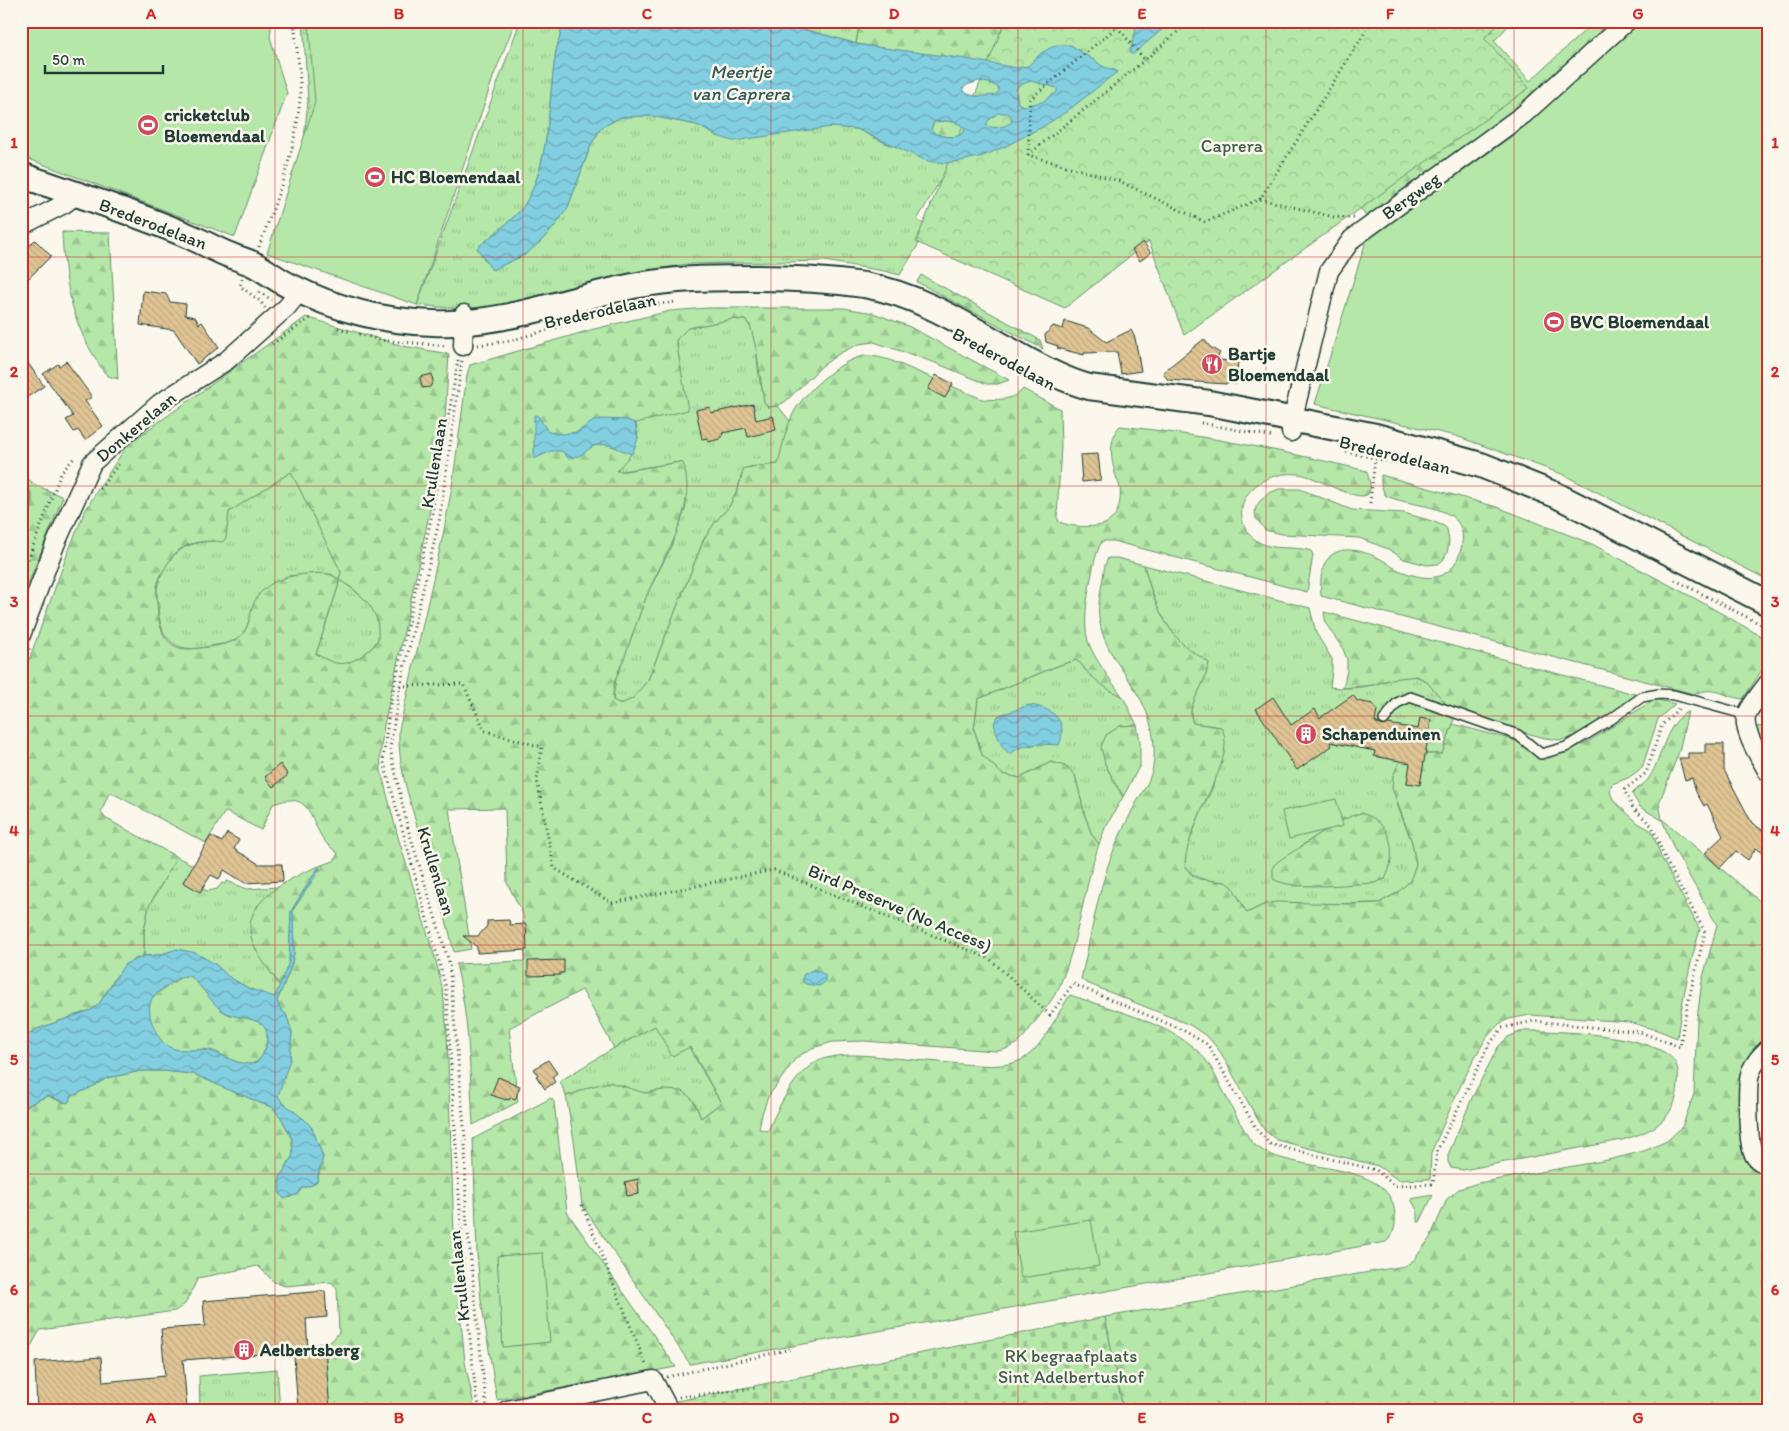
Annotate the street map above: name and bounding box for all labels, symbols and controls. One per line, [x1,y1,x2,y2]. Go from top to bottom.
text: A [145,4,157,23]
text: B [394,4,405,23]
text: C [642,4,653,23]
text: D [889,4,900,23]
text: E [1138,4,1147,23]
text: F [1386,4,1395,23]
text: G [1632,4,1644,23]
scale bar [45,42,162,74]
text: 50 m [52,51,85,69]
water label: Meertje van Caprera [692,60,790,105]
place label: cricketclub Bloemendaal [164,104,266,147]
sports icon: cricketclub Bloemendaal [136,113,160,137]
text: 1 [10,133,18,152]
text: 1 [1771,133,1779,152]
park label: Caprera [1201,135,1264,157]
sports icon: HC Bloemendaal [363,165,387,189]
place label: HC Bloemendaal [391,166,521,188]
street label: Bergweg [1378,167,1445,224]
street label: Brederodelaan [96,193,210,255]
street label: Brederodelaan [542,288,658,334]
sports icon: BVC Bloemendaal [1542,310,1566,334]
place label: BVC Bloemendaal [1570,311,1710,333]
street label: Brederodelaan [949,323,1059,395]
place label: Bartje Bloemendaal [1228,343,1330,386]
restaurant icon: Bartje Bloemendaal [1200,352,1224,376]
text: 2 [10,362,19,381]
text: 2 [1771,362,1780,381]
street label: Donkerelaan [91,387,181,467]
street label: Krullenlaan [416,416,452,510]
street label: Brederodelaan [1337,431,1453,479]
text: 3 [10,592,19,611]
text: 3 [1771,592,1780,611]
building icon: Schapenduinen [1294,722,1318,746]
place label: Schapenduinen [1322,723,1441,745]
text: 4 [9,821,19,840]
text: 4 [1770,821,1780,840]
street label: Krullenlaan [412,824,460,918]
street label: Bird Preserve (No Access) [805,859,995,957]
text: 5 [10,1050,19,1069]
text: 5 [1771,1050,1780,1069]
street label: Krullenlaan [443,1229,475,1323]
text: 6 [10,1280,19,1299]
text: 6 [1771,1280,1780,1299]
building icon: Aelbertsberg [232,1338,256,1362]
place label: Aelbertsberg [259,1339,360,1361]
park label: RK begraafplaats Sint Adelbertushof [998,1345,1144,1388]
text: A [145,1408,157,1427]
text: B [394,1408,405,1427]
text: C [642,1408,653,1427]
text: D [889,1408,900,1427]
text: E [1138,1408,1147,1427]
text: F [1386,1408,1395,1427]
text: G [1632,1408,1644,1427]

